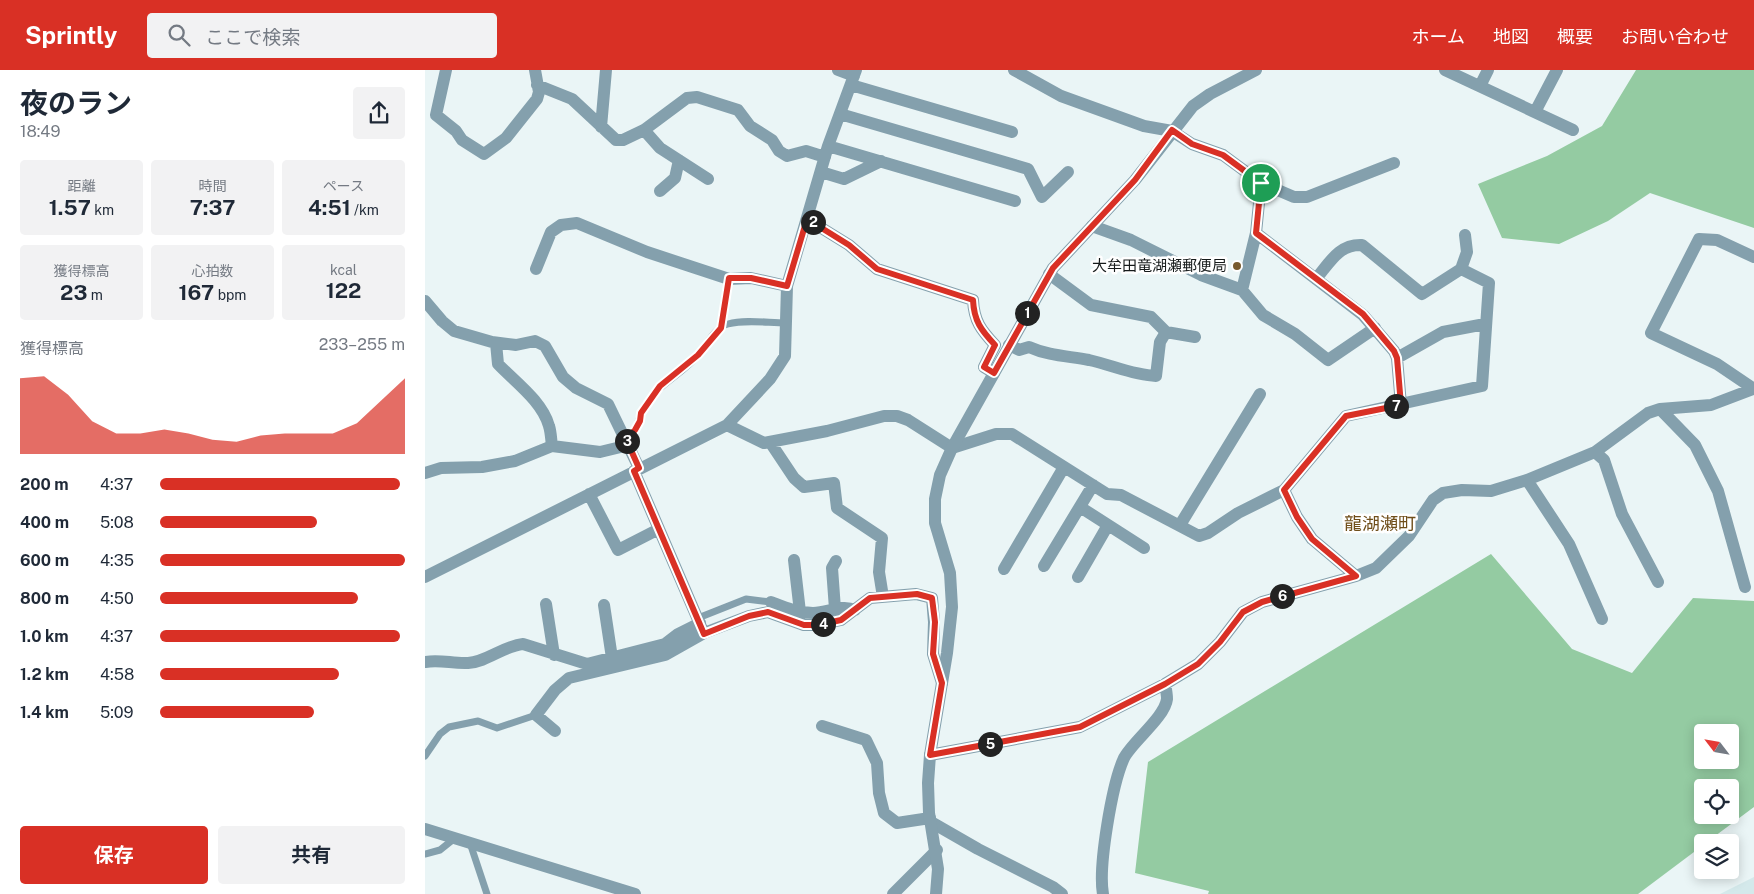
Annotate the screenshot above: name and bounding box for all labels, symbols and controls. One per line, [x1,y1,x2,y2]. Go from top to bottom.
search box [147,13,497,58]
text: Sprintly [25,21,117,49]
icon: search [165,21,193,49]
text: ここで検索 [205,26,300,48]
text: ホーム [1412,26,1465,47]
text: 地図 [1493,26,1529,47]
text: 概要 [1557,26,1593,47]
text: お問い合わせ [1621,26,1729,47]
text: 夜のラン [20,86,132,119]
button: share [353,87,405,139]
text: 18:49 [20,122,60,141]
pin [1240,162,1282,204]
icon: arrive [1247,169,1275,197]
text: 距離 [68,178,96,194]
text: 時間 [199,178,227,194]
text: ペース [323,178,364,194]
text: 1.57 [49,195,91,220]
text: 7:37 [190,195,235,220]
text: 4:51 [308,195,351,220]
text: km [91,202,114,218]
text: /km [351,202,379,218]
pin: 2 [801,210,825,234]
text: 2 [809,214,818,230]
place label: 大牟田竜湖瀬郵便局 [1092,257,1227,274]
marker: 大牟田竜湖瀬郵便局 [1231,260,1243,272]
text: kcal [330,262,357,278]
text: 獲得標高 [54,263,110,279]
text: 心拍数 [192,263,234,279]
text: 122 [326,278,361,303]
text: 23 [60,280,87,305]
text: 167 [179,280,214,305]
text: m [87,287,103,303]
text: bpm [214,287,246,303]
pin: 1 [1015,300,1039,326]
text: 1 [1025,305,1031,321]
text: 233–255 m [319,335,405,354]
text: 獲得標高 [20,339,84,358]
pin: 7 [1383,394,1409,418]
text: 7 [1392,398,1401,414]
pin: 3 [615,428,639,454]
text: 3 [623,433,632,449]
text: 200 m [20,475,69,494]
text: 4:37 [100,475,133,494]
text: 400 m [20,513,69,532]
text: 5:08 [100,513,134,532]
district label: 龍湖瀬町 [1344,513,1416,534]
text: 600 m [20,551,69,570]
text: 4:35 [100,551,134,570]
pin: 6 [1269,584,1295,608]
text: 6 [1278,588,1287,604]
text: 800 m [20,589,69,608]
text: 4:50 [100,589,134,608]
pin: 4 [811,612,835,636]
text: 4 [819,616,828,632]
text: 1.0 km [20,627,69,646]
text: 4:37 [100,627,133,646]
text: 1.2 km [20,665,69,684]
text: 4:58 [100,665,134,684]
text: 1.4 km [20,703,69,722]
text: 5:09 [100,703,134,722]
north arrow [1694,724,1739,769]
map controls [1694,724,1739,879]
pin: 5 [977,732,1003,756]
text: 5 [986,736,995,752]
button: locate [1694,779,1739,824]
button: 保存 [20,826,208,884]
button: 共有 [218,826,405,884]
button: layers [1694,834,1739,879]

